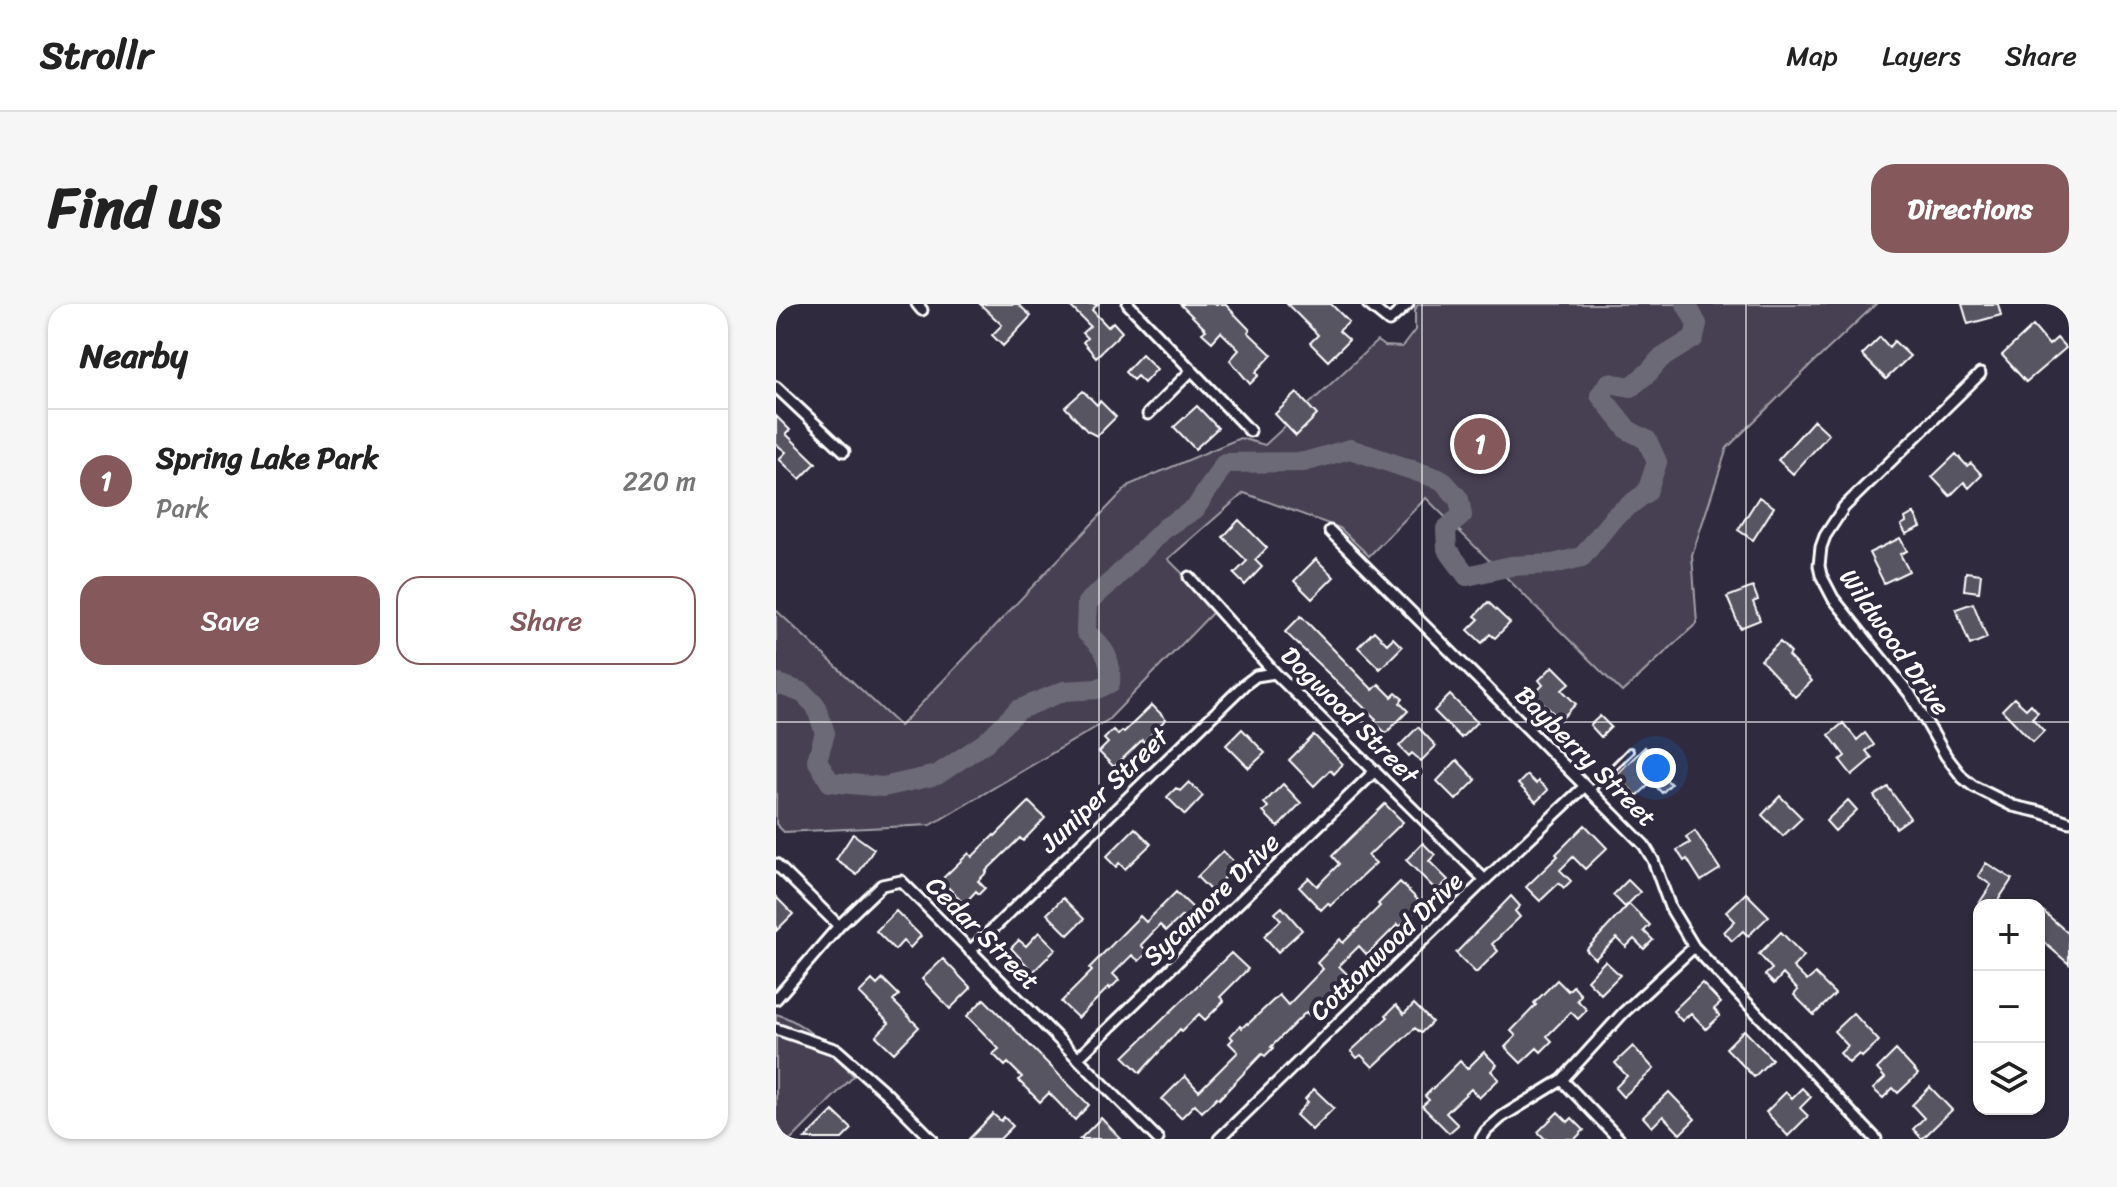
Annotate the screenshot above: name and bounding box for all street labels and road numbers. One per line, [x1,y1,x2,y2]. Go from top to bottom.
street label: Wildwood Drive [1827,558,1963,726]
street label: Dogwood Street [1269,634,1432,797]
street label: Bayberry Street [1504,674,1668,838]
street label: Juniper Street [1027,715,1181,865]
street label: Sycamore Drive [1131,821,1291,977]
street label: Cottonwood Drive [1298,859,1474,1032]
street label: Cedar Street [914,864,1052,1002]

